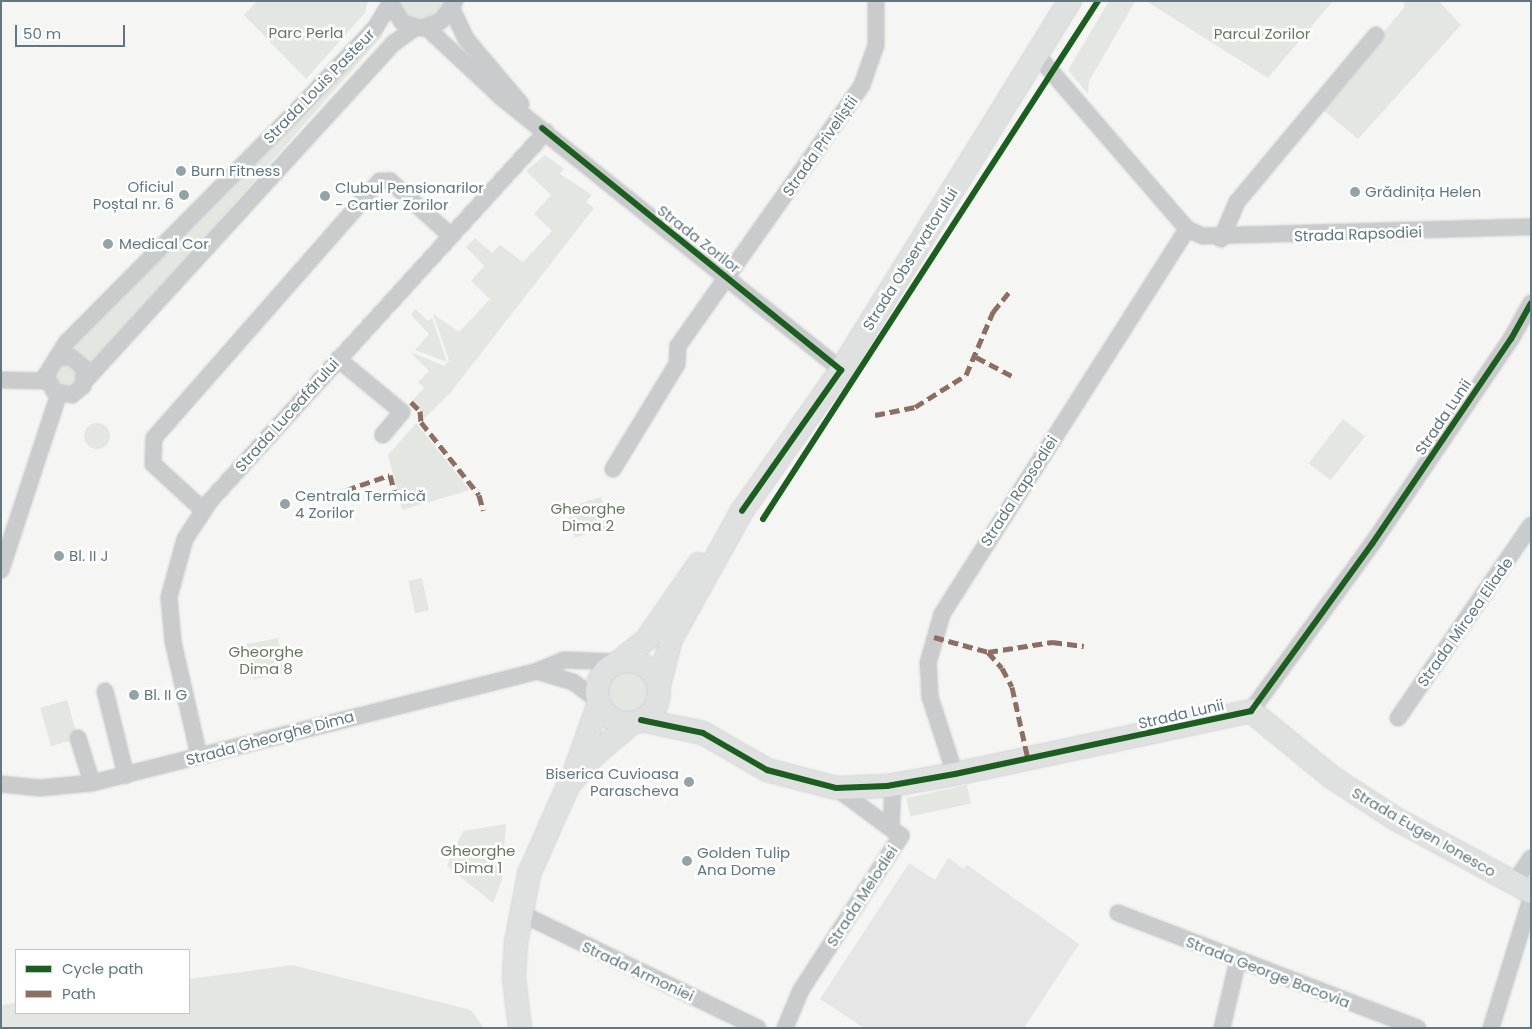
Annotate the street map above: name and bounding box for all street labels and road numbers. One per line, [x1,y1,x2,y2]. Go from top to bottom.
street label: Strada Louis Pasteur [260,25,378,147]
street label: Strada Priveliștii [779,92,861,200]
street label: Strada Observatorului [859,184,961,334]
street label: Strada Zorilor [654,201,744,277]
street label: Strada Rapsodiei [1294,223,1422,245]
street label: Strada Luceafărului [231,355,343,475]
street label: Strada Lunii [1411,376,1475,458]
street label: Strada Rapsodiei [977,432,1061,550]
street label: Strada Mircea Eliade [1414,554,1516,690]
street label: Strada Lunii [1136,695,1226,733]
street label: Strada Gheorghe Dima [184,707,356,769]
street label: Strada Eugen Ionesco [1349,783,1499,881]
street label: Strada Melodiei [823,842,901,950]
street label: Strada George Bacovia [1183,932,1353,1012]
street label: Strada Armoniei [579,937,697,1005]

